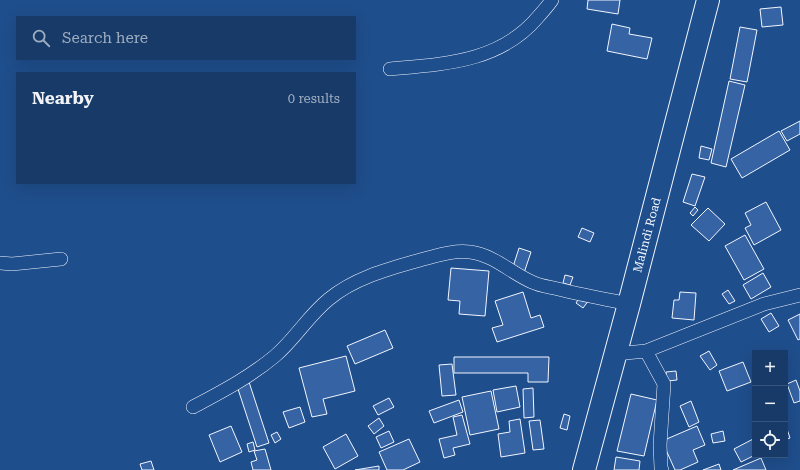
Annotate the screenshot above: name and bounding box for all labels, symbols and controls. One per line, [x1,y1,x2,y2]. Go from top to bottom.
search box [16,16,356,60]
icon: search [30,27,52,49]
text: Search here [62,29,148,47]
text: Nearby [32,88,94,108]
text: 0 results [288,91,340,106]
street label: Malindi Road [630,196,664,274]
map controls [752,350,788,458]
button: + [752,350,788,386]
button: − [752,386,788,422]
button: locate [752,422,788,458]

